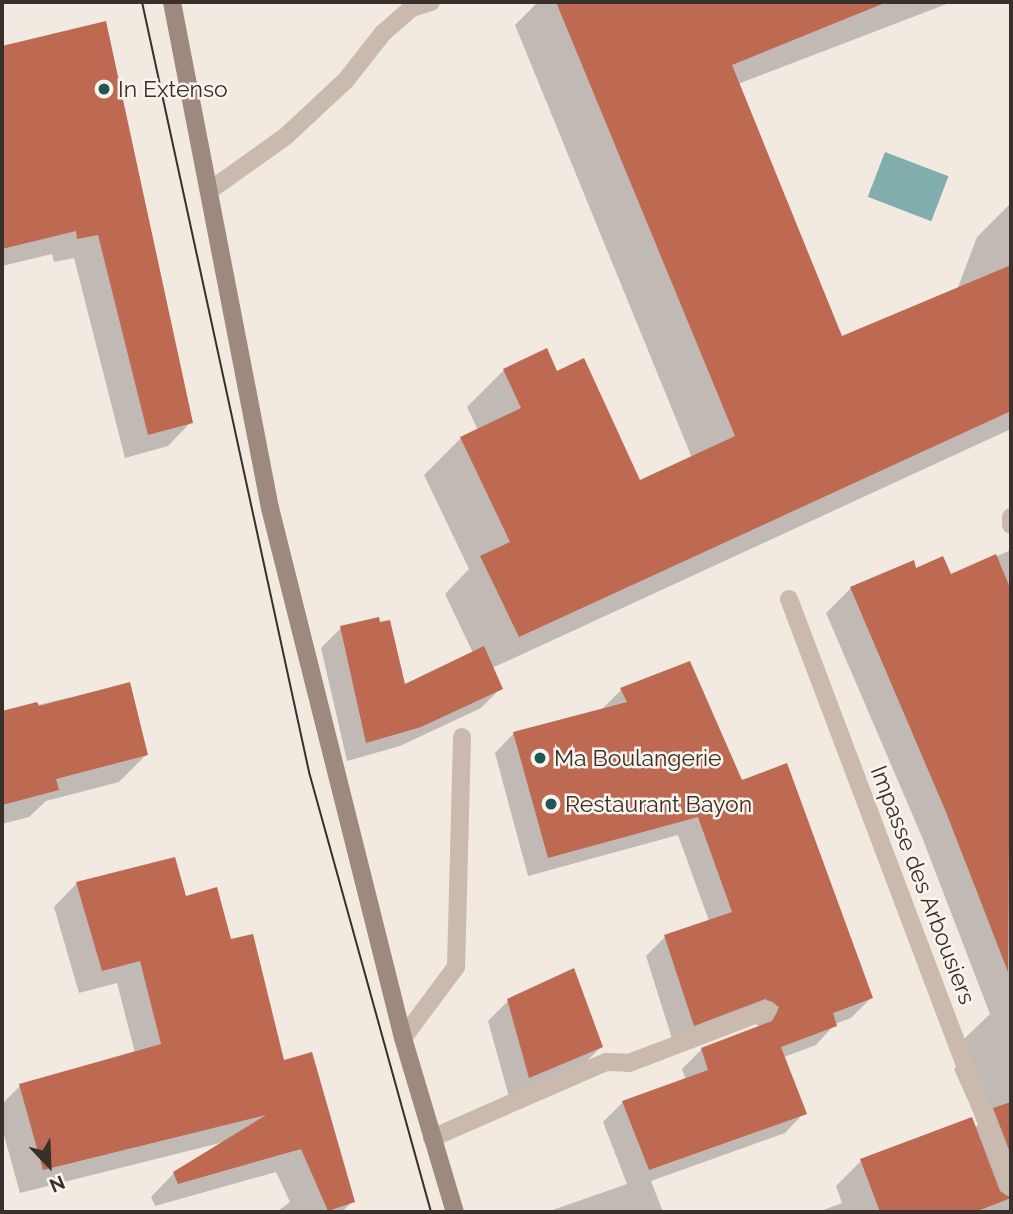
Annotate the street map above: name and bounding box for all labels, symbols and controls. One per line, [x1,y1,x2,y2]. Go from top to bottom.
place label: In Extenso [118,75,228,103]
marker: In Extenso [96,81,112,97]
place label: Ma Boulangerie [554,744,722,772]
marker: Ma Boulangerie [532,750,548,766]
street label: Impasse des Arbousiers [865,762,981,1008]
place label: Restaurant Bayon [565,790,752,818]
marker: Restaurant Bayon [543,796,559,812]
north arrow [14,1130,84,1200]
text: N [46,1171,68,1197]

